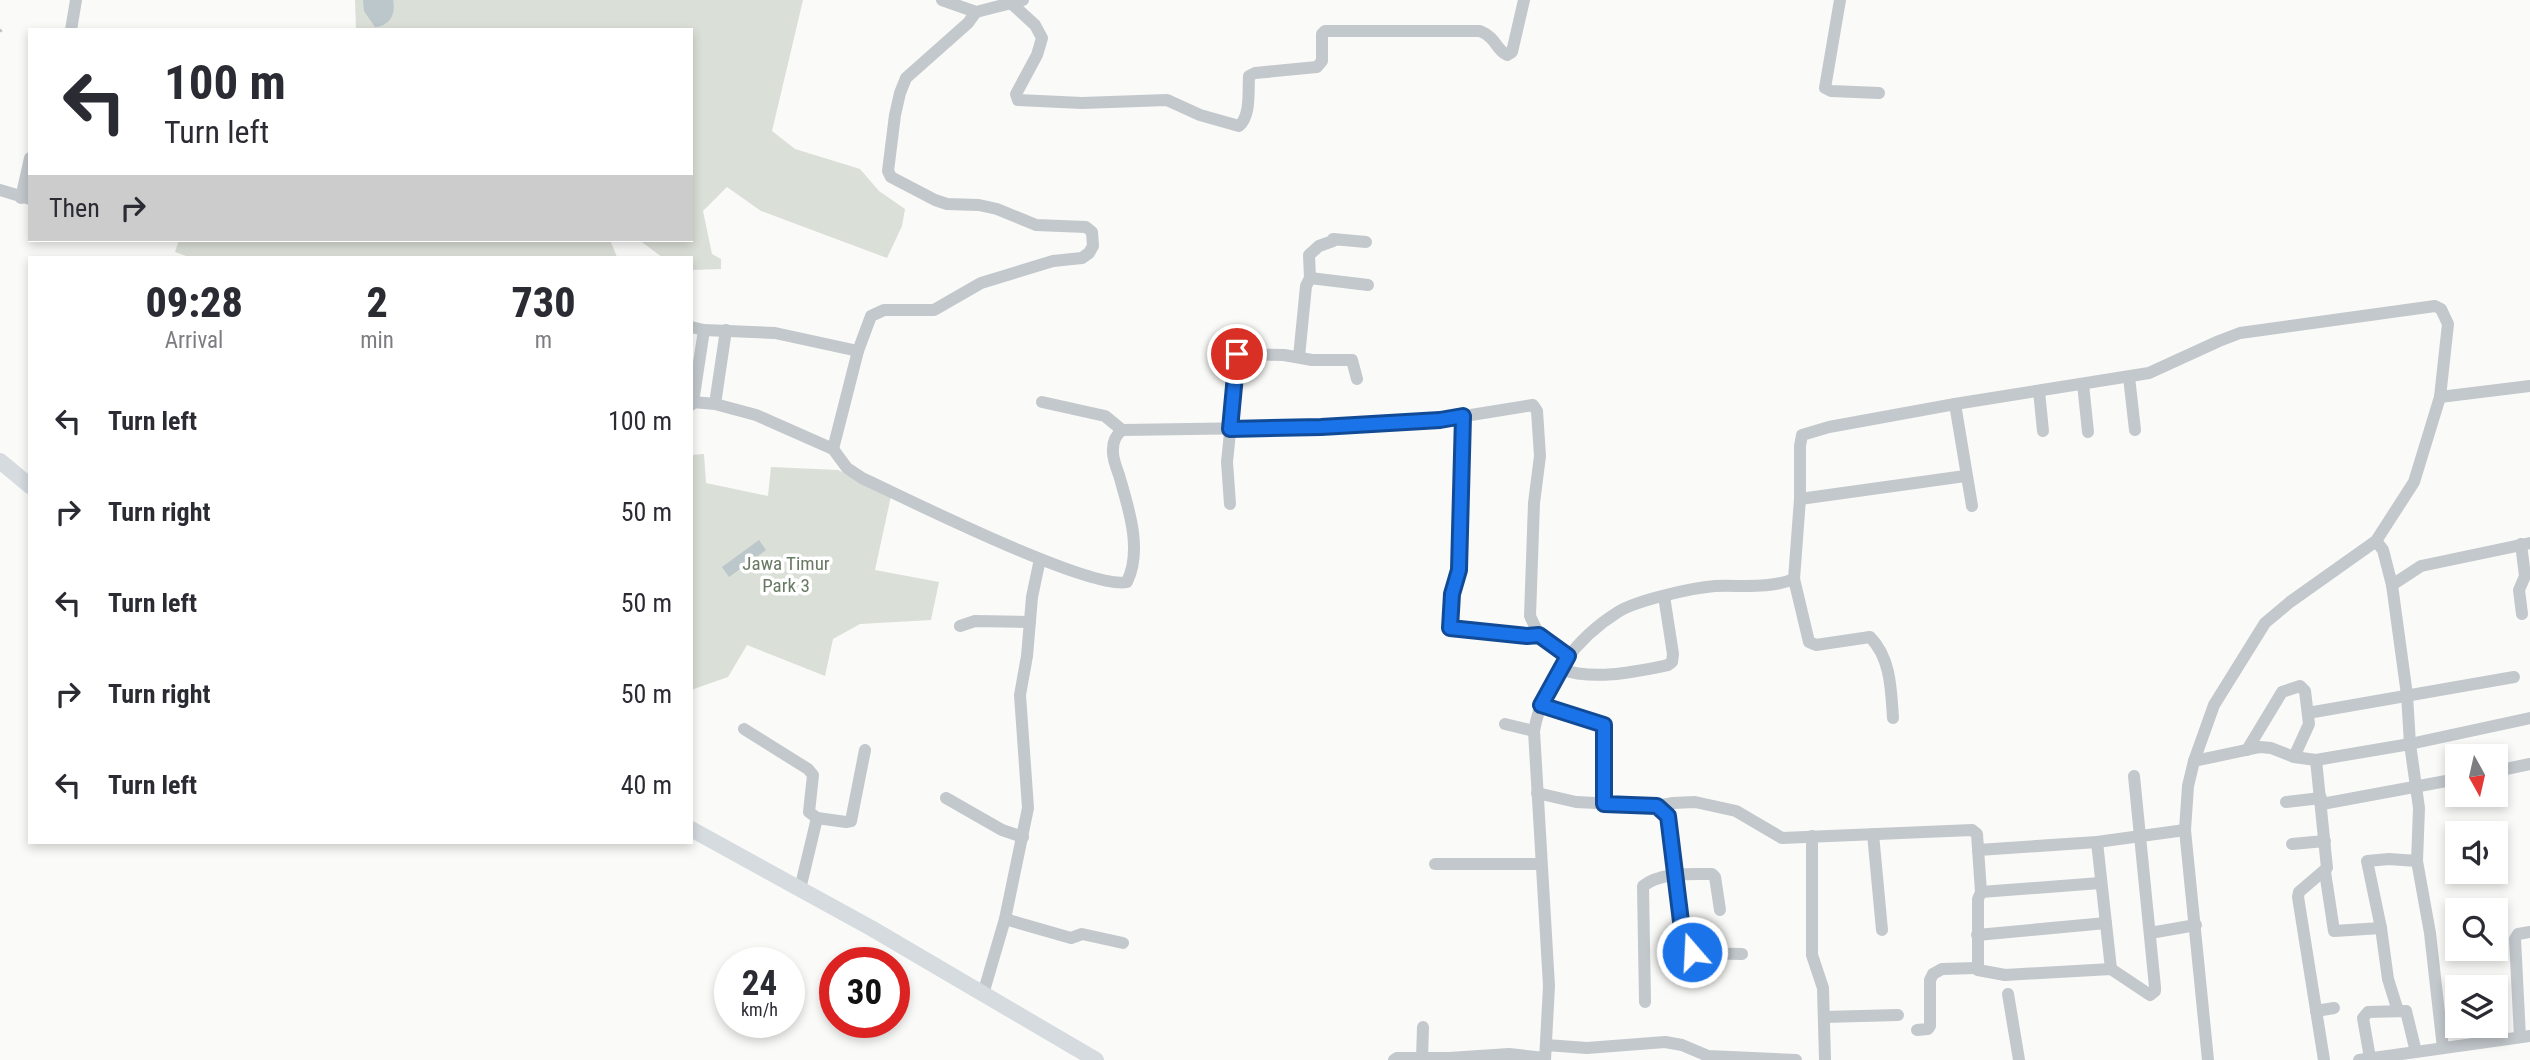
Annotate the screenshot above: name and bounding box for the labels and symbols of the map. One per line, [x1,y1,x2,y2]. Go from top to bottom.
pin [1207,324,1267,384]
park label: Jawa Timur Park 3 [742,552,830,597]
north arrow [2445,744,2508,807]
position arrow [1655,915,1729,989]
speed limit sign: 30 [819,947,910,1038]

